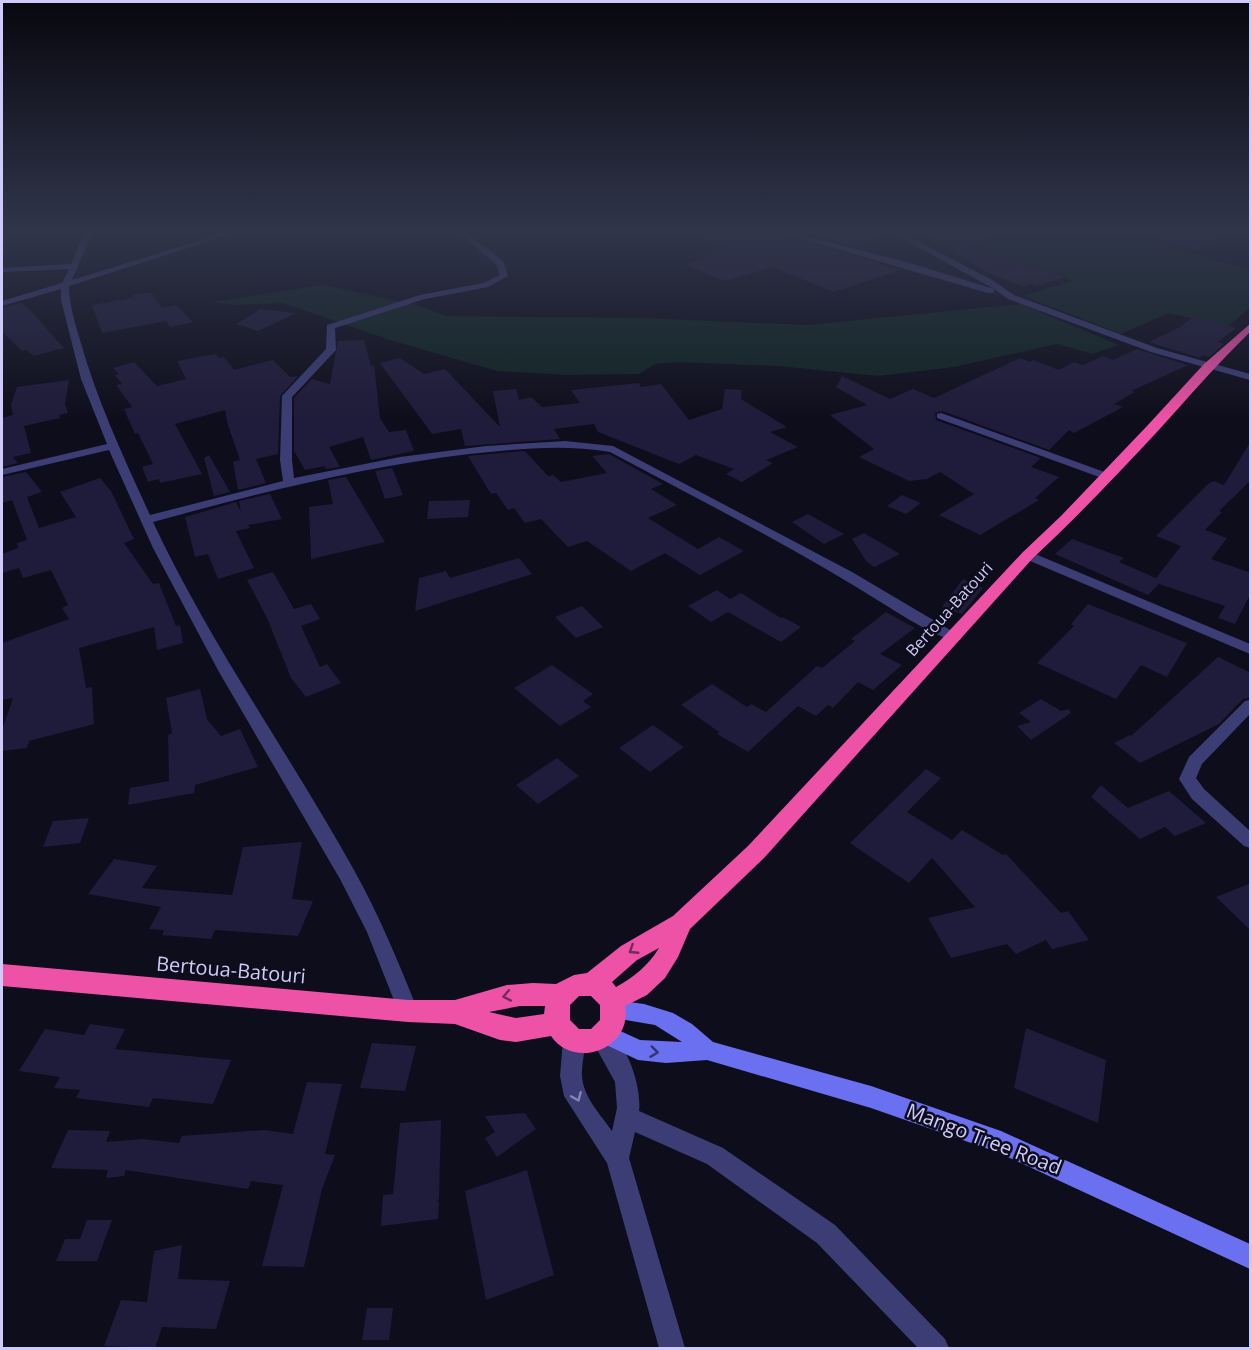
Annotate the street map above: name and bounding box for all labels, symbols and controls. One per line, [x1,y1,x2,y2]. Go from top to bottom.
street label: Bertoua-Batouri [901,557,997,661]
one-way arrow [629,943,639,955]
street label: Bertoua-Batouri [155,950,307,989]
one-way arrow [503,989,513,1002]
one-way arrow [649,1045,658,1057]
one-way arrow [570,1090,582,1101]
street label: Mango Tree Road [903,1097,1066,1181]

